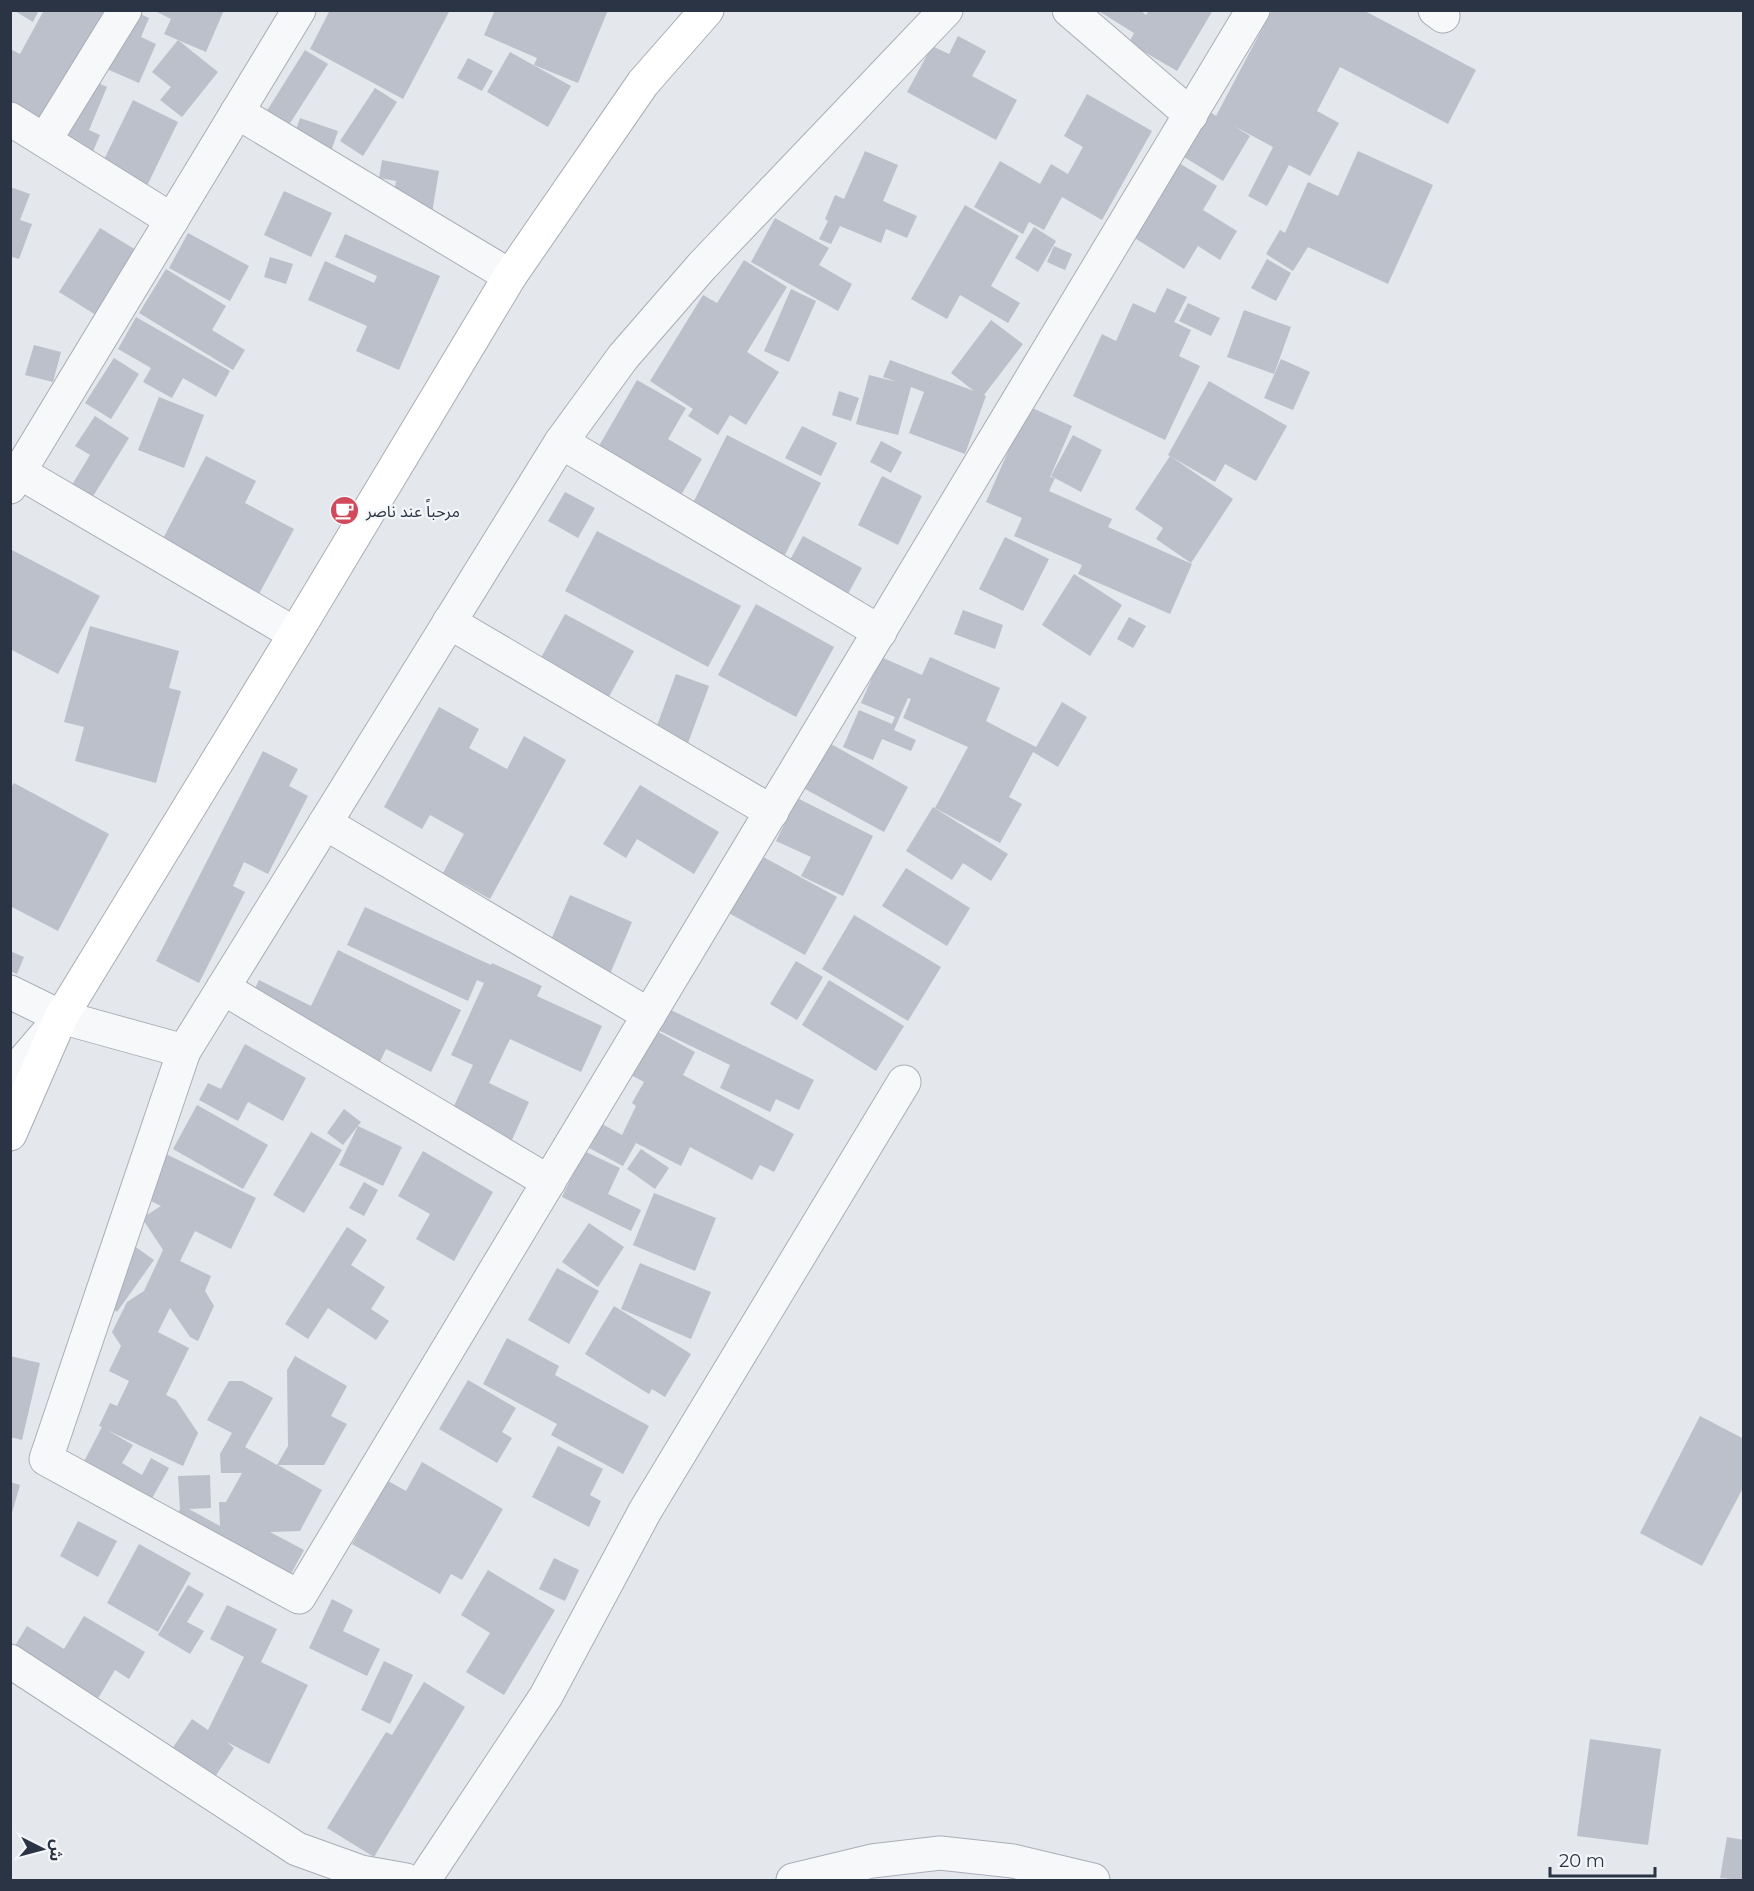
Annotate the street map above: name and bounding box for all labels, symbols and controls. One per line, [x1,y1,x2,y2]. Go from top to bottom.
cafe icon: مرحباً عند ناصر [329,495,361,527]
place label: مرحباً عند ناصر [365,498,460,521]
north arrow [12,1819,72,1879]
text: ش [46,1839,67,1862]
scale bar [1550,1840,1655,1878]
text: 20 m [1559,1850,1605,1872]

